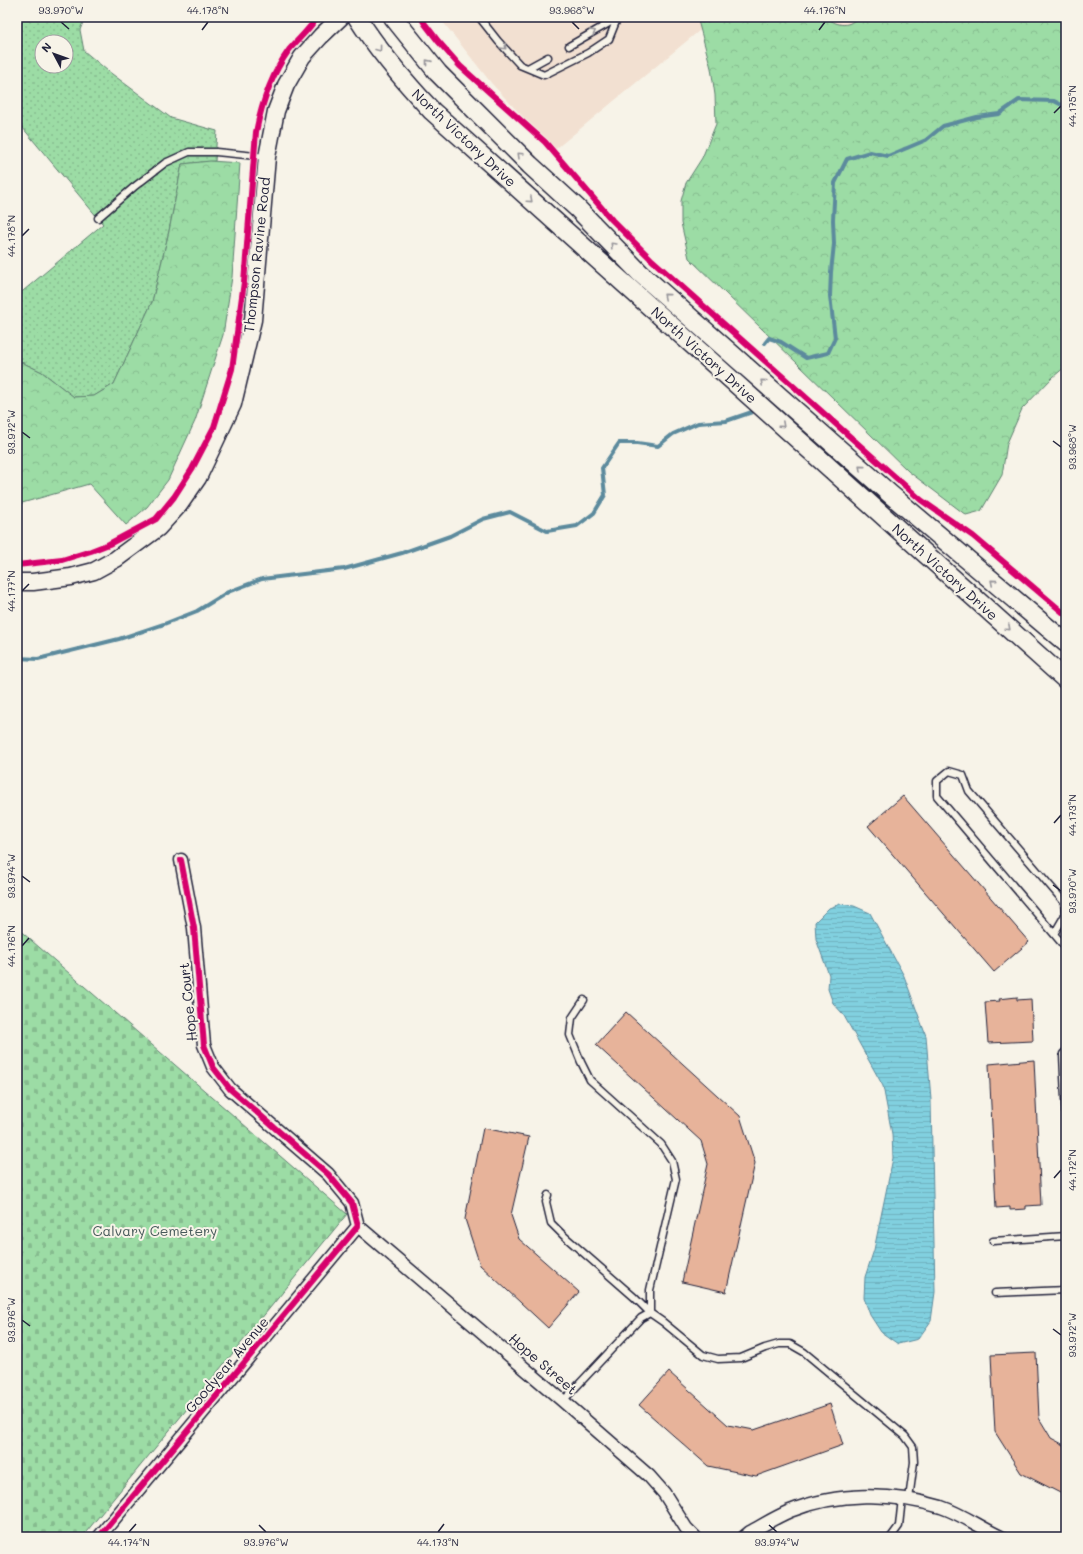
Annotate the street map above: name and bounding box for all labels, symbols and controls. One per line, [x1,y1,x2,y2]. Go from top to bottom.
text: 93.970°W [39,3,84,17]
text: 44.178°N [187,3,229,17]
text: 93.968°W [549,3,595,17]
text: 44.176°N [804,3,846,17]
one-way arrow [589,30,596,37]
north arrow [34,34,74,74]
text: N [38,39,54,55]
one-way arrow [499,42,506,50]
one-way arrow [374,45,381,52]
one-way arrow [426,60,433,67]
street label: North Victory Drive [408,84,521,191]
text: 44.175°N [1065,85,1079,127]
one-way arrow [517,152,525,159]
street label: Thompson Ravine Road [239,176,274,334]
one-way arrow [525,195,533,203]
text: 44.178°N [4,215,18,257]
one-way arrow [610,242,618,250]
one-way arrow [663,294,671,301]
street label: North Victory Drive [647,302,761,407]
one-way arrow [761,380,768,387]
text: 93.972°W [4,410,18,454]
one-way arrow [777,421,785,428]
text: 93.968°W [1065,424,1079,470]
one-way arrow [858,466,866,473]
street label: North Victory Drive [888,519,1002,624]
text: 44.177°N [4,570,18,612]
one-way arrow [991,579,998,586]
one-way arrow [1003,624,1011,631]
text: 44.173°N [1065,794,1079,836]
text: 93.974°W [4,853,18,898]
text: 93.970°W [1065,868,1079,914]
text: 44.176°N [4,925,18,967]
street label: Hope Court [174,962,201,1042]
text: 44.172°N [1065,1149,1079,1191]
park label: Calvary Cemetery [93,1221,217,1240]
text: 93.976°W [4,1297,18,1342]
street label: Goodyear Avenue [181,1312,273,1417]
text: 93.972°W [1065,1313,1079,1357]
street label: Hope Street [505,1329,582,1399]
text: 44.174°N [108,1535,150,1549]
text: 93.976°W [244,1535,289,1549]
text: 44.173°N [417,1535,459,1549]
text: 93.974°W [755,1535,800,1549]

